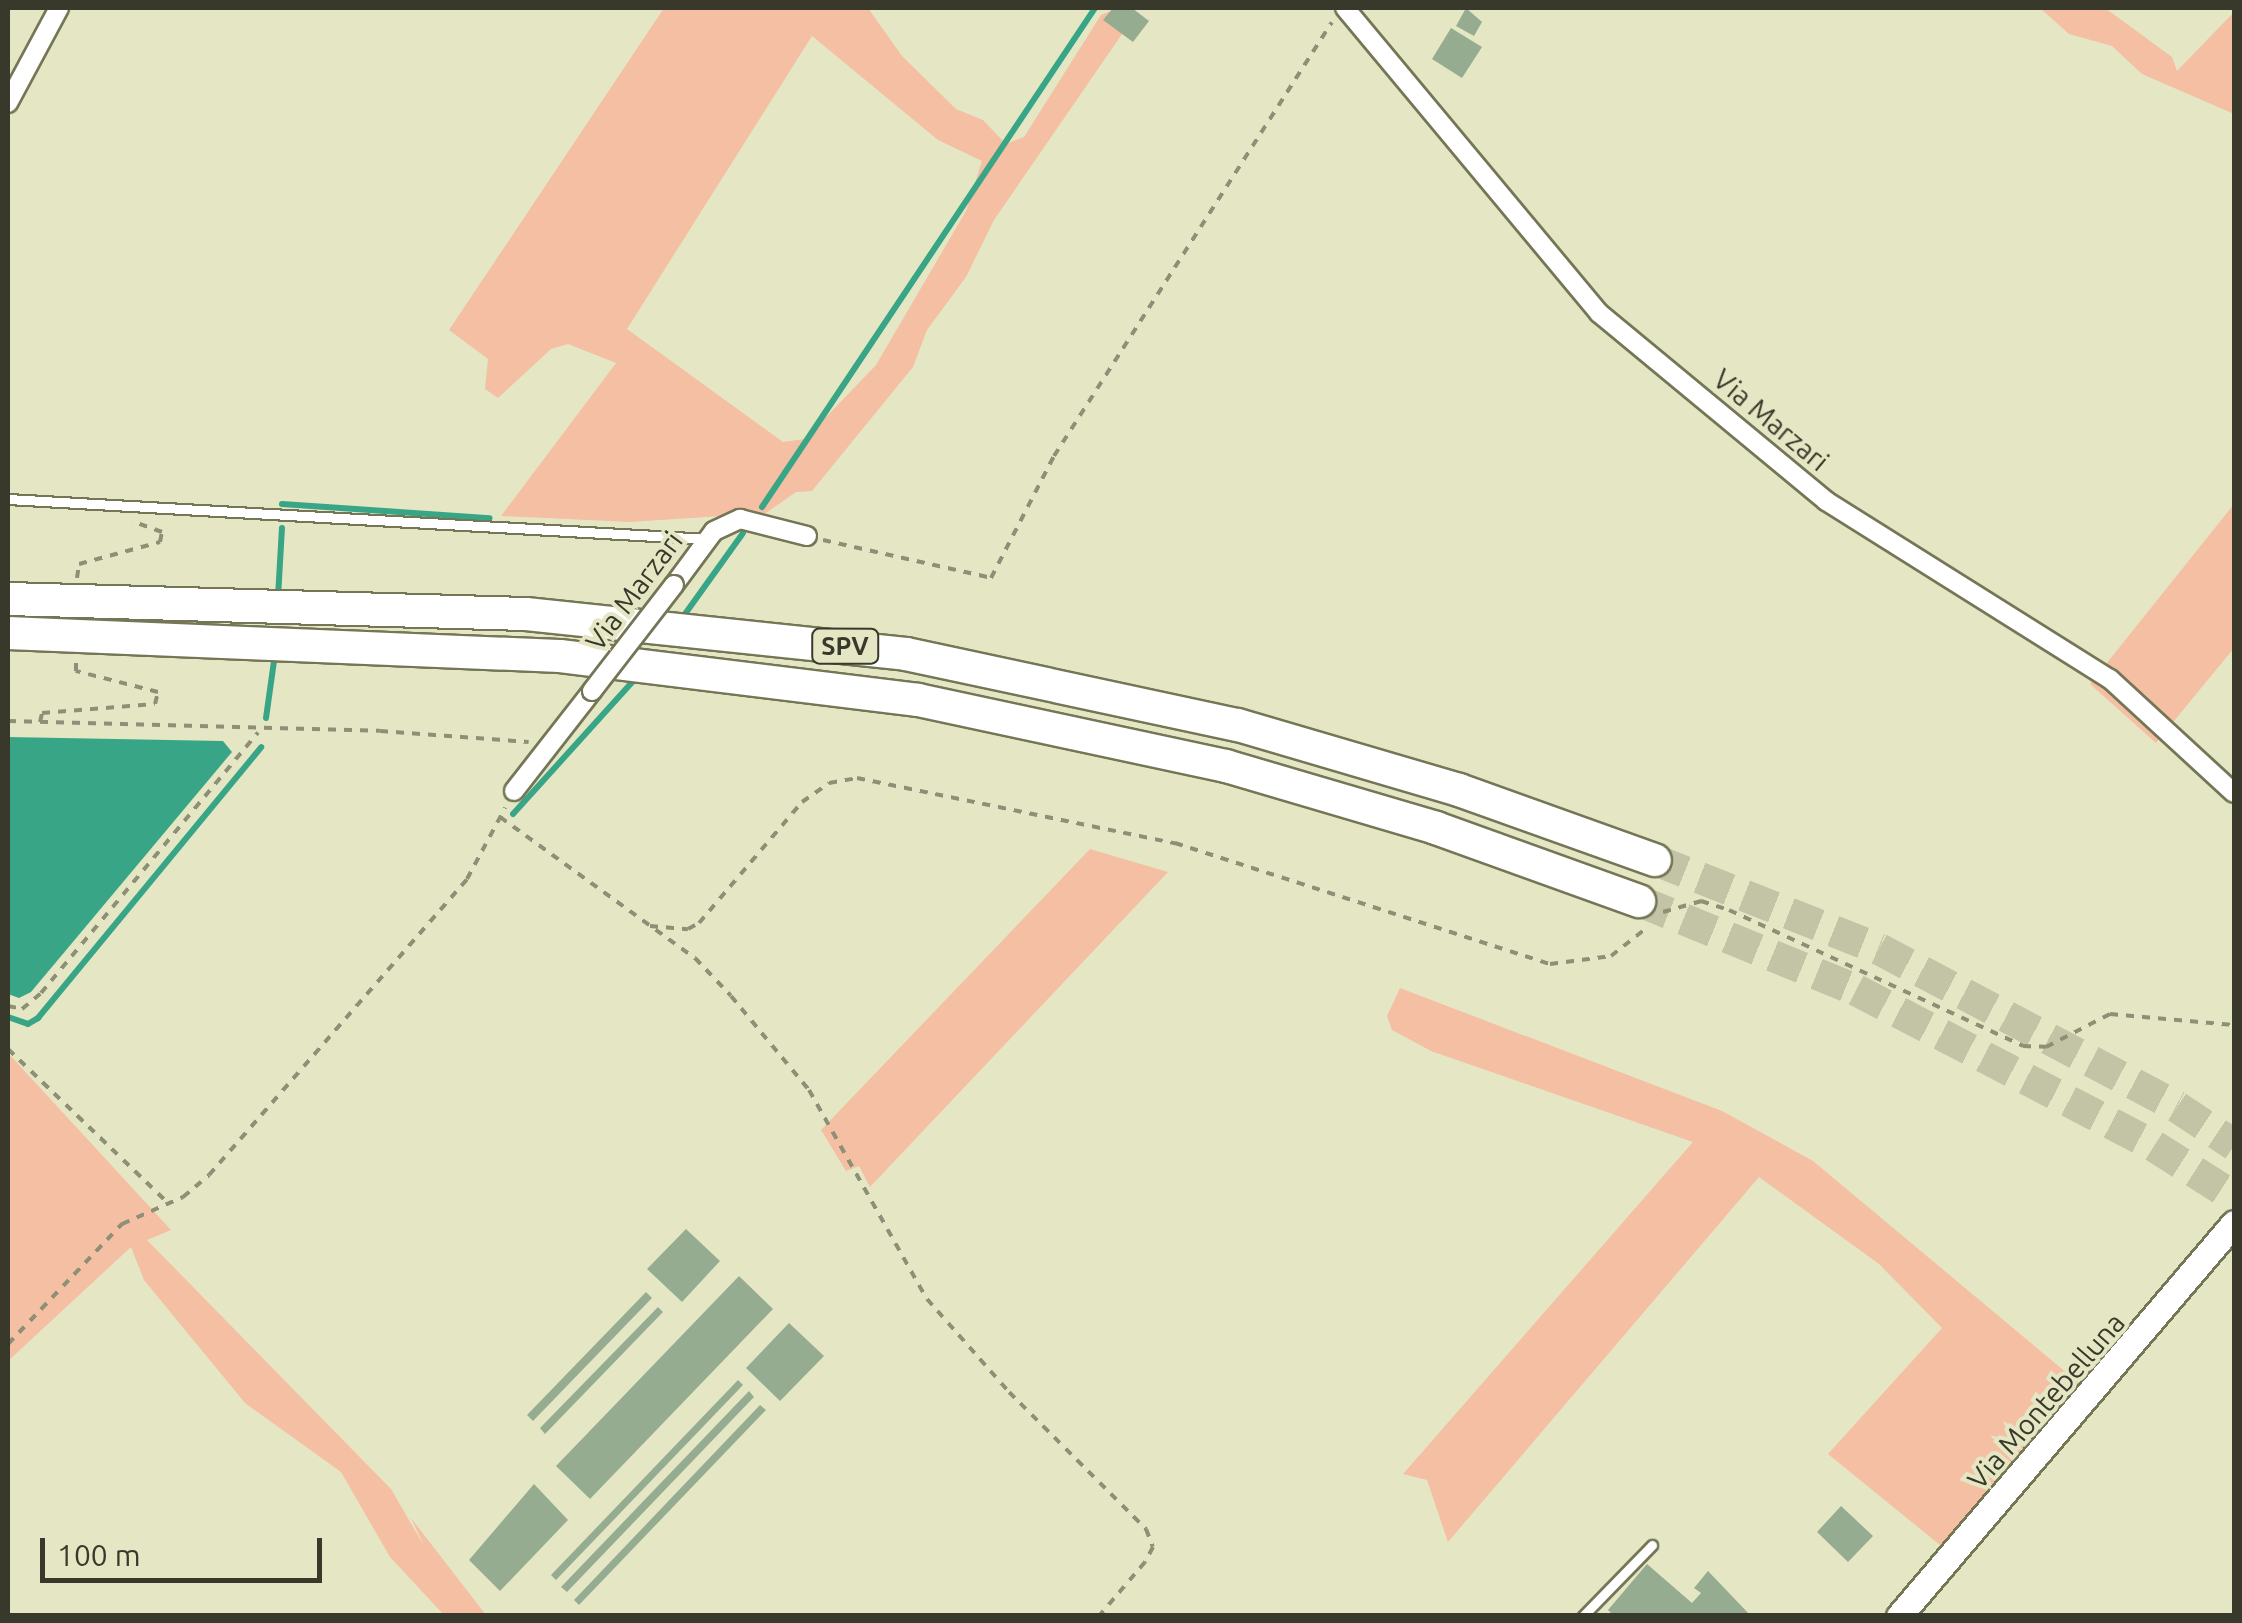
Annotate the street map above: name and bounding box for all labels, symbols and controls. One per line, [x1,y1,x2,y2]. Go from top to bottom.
street label: Via Marzari [1706,362,1836,478]
street label: Via Marzari [578,525,690,657]
road number: SPV [810,626,880,666]
street label: Via Montebelluna [1960,1306,2132,1496]
scale bar [45,1518,328,1580]
text: 100 m [57,1538,141,1572]

